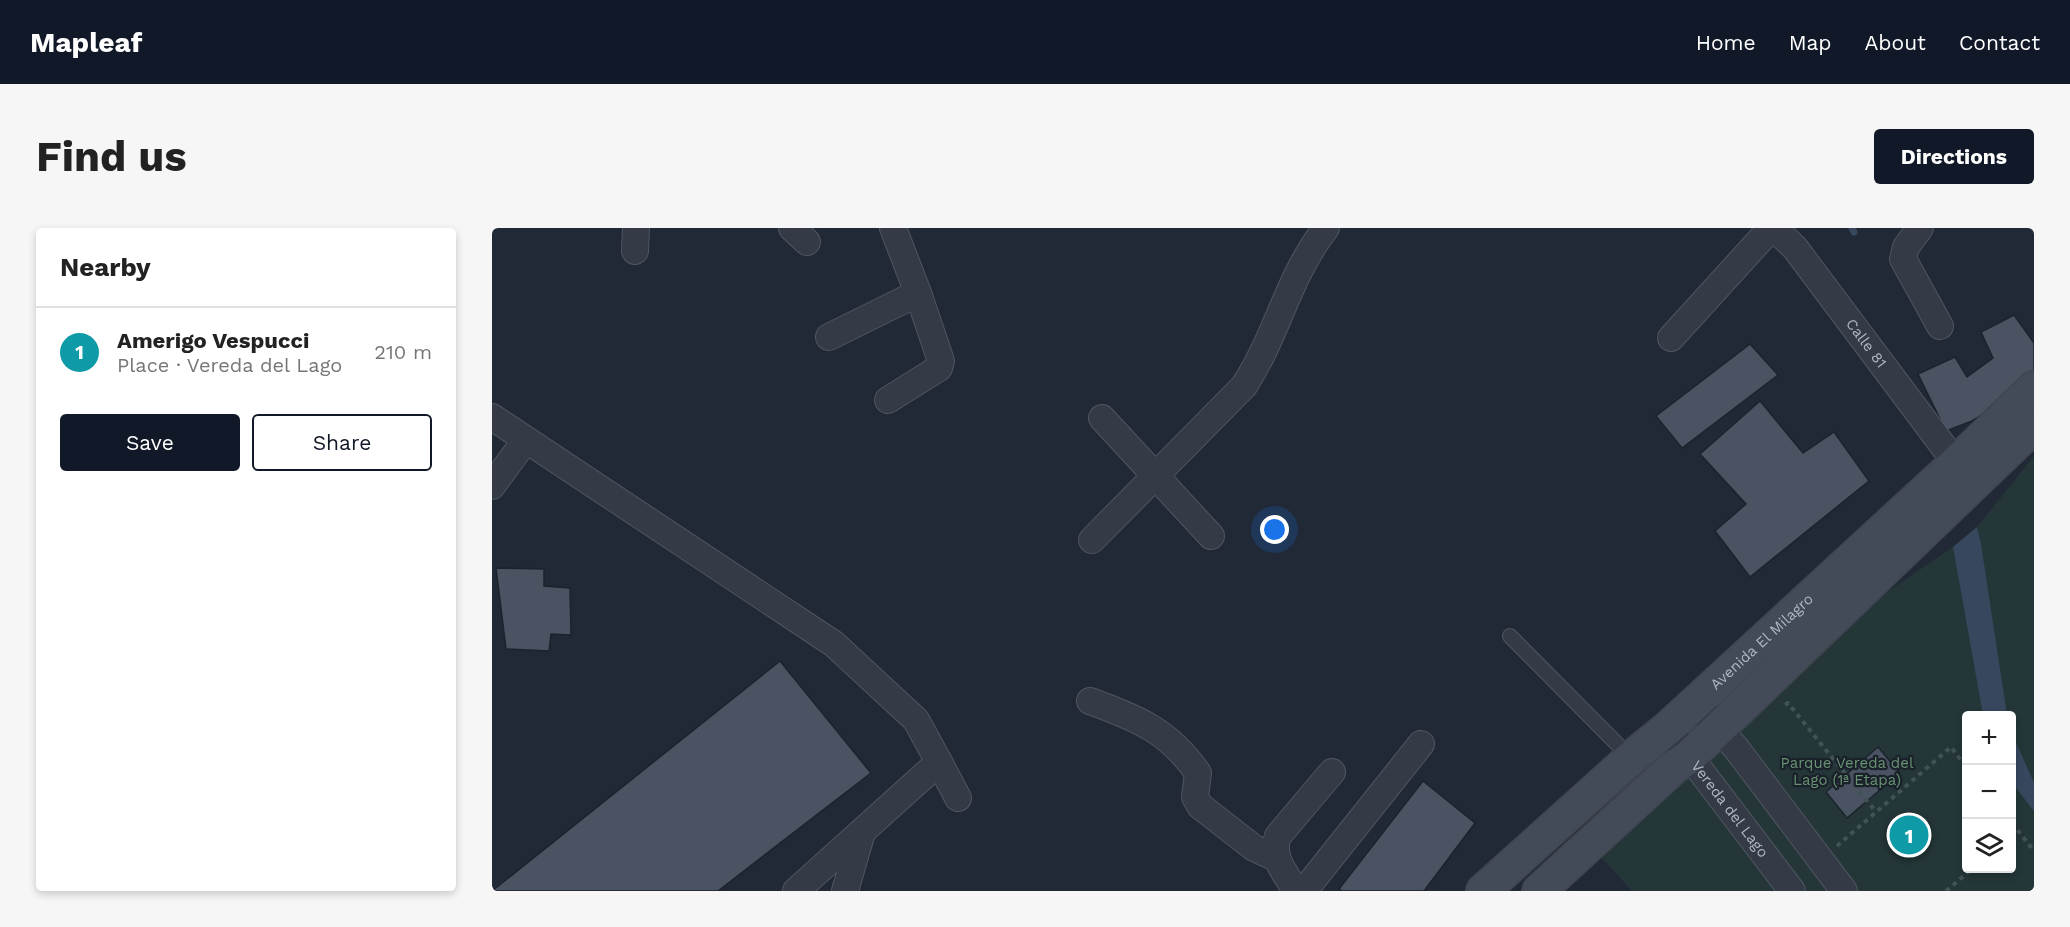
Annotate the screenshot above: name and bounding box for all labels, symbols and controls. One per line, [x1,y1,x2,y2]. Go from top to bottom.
text: Mapleaf [30,26,142,59]
text: Home [1696,30,1756,55]
text: Map [1789,30,1832,55]
text: About [1865,30,1926,55]
text: Contact [1959,30,2040,55]
button: Directions [1874,129,2034,184]
text: Find us [36,132,187,181]
text: Nearby [60,252,151,282]
street label: Calle 81 [1842,315,1891,371]
text: Amerigo Vespucci [117,328,309,353]
text: 1 [75,340,84,364]
text: 210 m [374,340,432,364]
text: Place · Vereda del Lago [117,353,342,377]
button: Save [60,414,240,471]
button: Share [252,414,432,471]
your location [1260,515,1289,544]
street label: Avenida El Milagro [1707,590,1817,694]
map controls [1962,711,2016,873]
button: + [1962,711,2016,765]
park label: Parque Vereda del Lago (1ª Etapa) [1781,754,1914,789]
street label: Vereda del Lago [1687,757,1772,861]
button: − [1962,765,2016,819]
pin: 1 [1890,812,1928,858]
button: layers [1962,819,2016,873]

